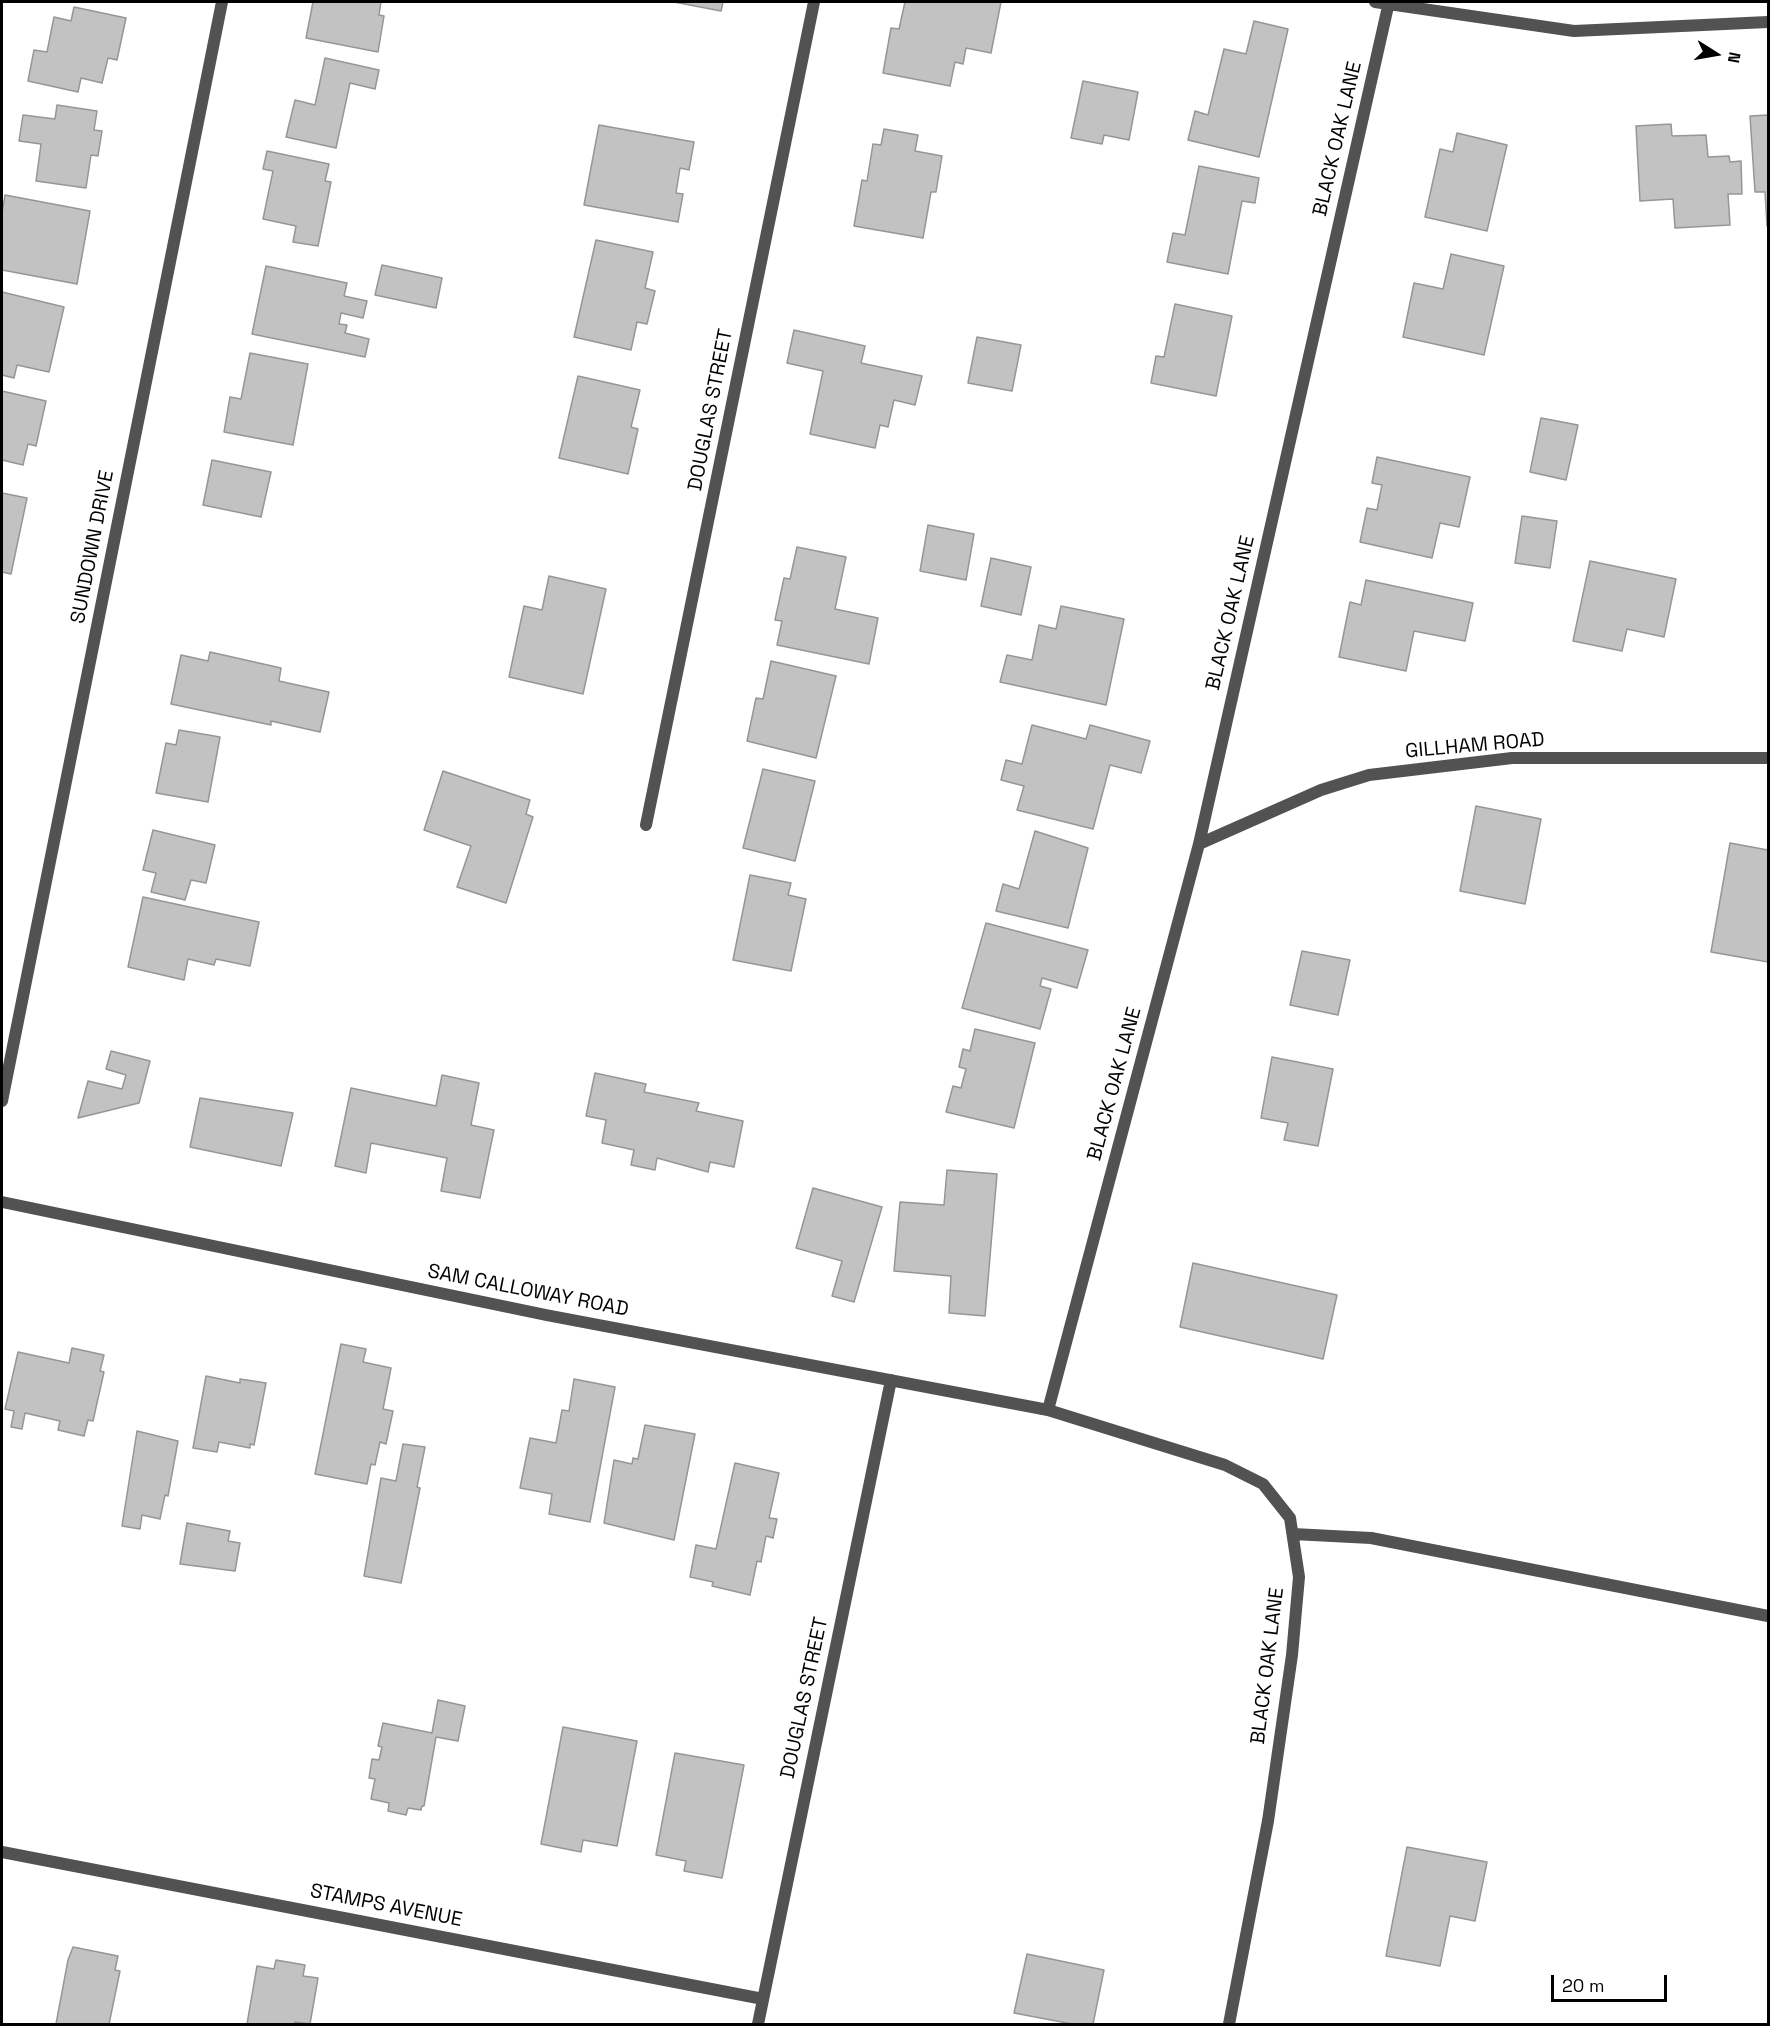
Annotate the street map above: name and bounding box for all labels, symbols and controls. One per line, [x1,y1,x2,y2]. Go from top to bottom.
north arrow [1686,24,1746,84]
text: N [1723,50,1745,65]
street label: BLACK OAK LANE [1309,59,1367,219]
street label: DOUGLAS STREET [684,327,738,493]
street label: SUNDOWN DRIVE [66,468,120,626]
street label: BLACK OAK LANE [1202,533,1260,693]
street label: GILLHAM ROAD [1404,728,1546,764]
street label: BLACK OAK LANE [1083,1005,1147,1163]
street label: SAM CALLOWAY ROAD [425,1260,631,1322]
street label: BLACK OAK LANE [1246,1586,1290,1746]
street label: DOUGLAS STREET [776,1615,834,1781]
street label: STAMPS AVENUE [308,1880,464,1932]
scale bar [1554,1963,1670,2001]
text: 20 m [1562,1974,1605,1997]

